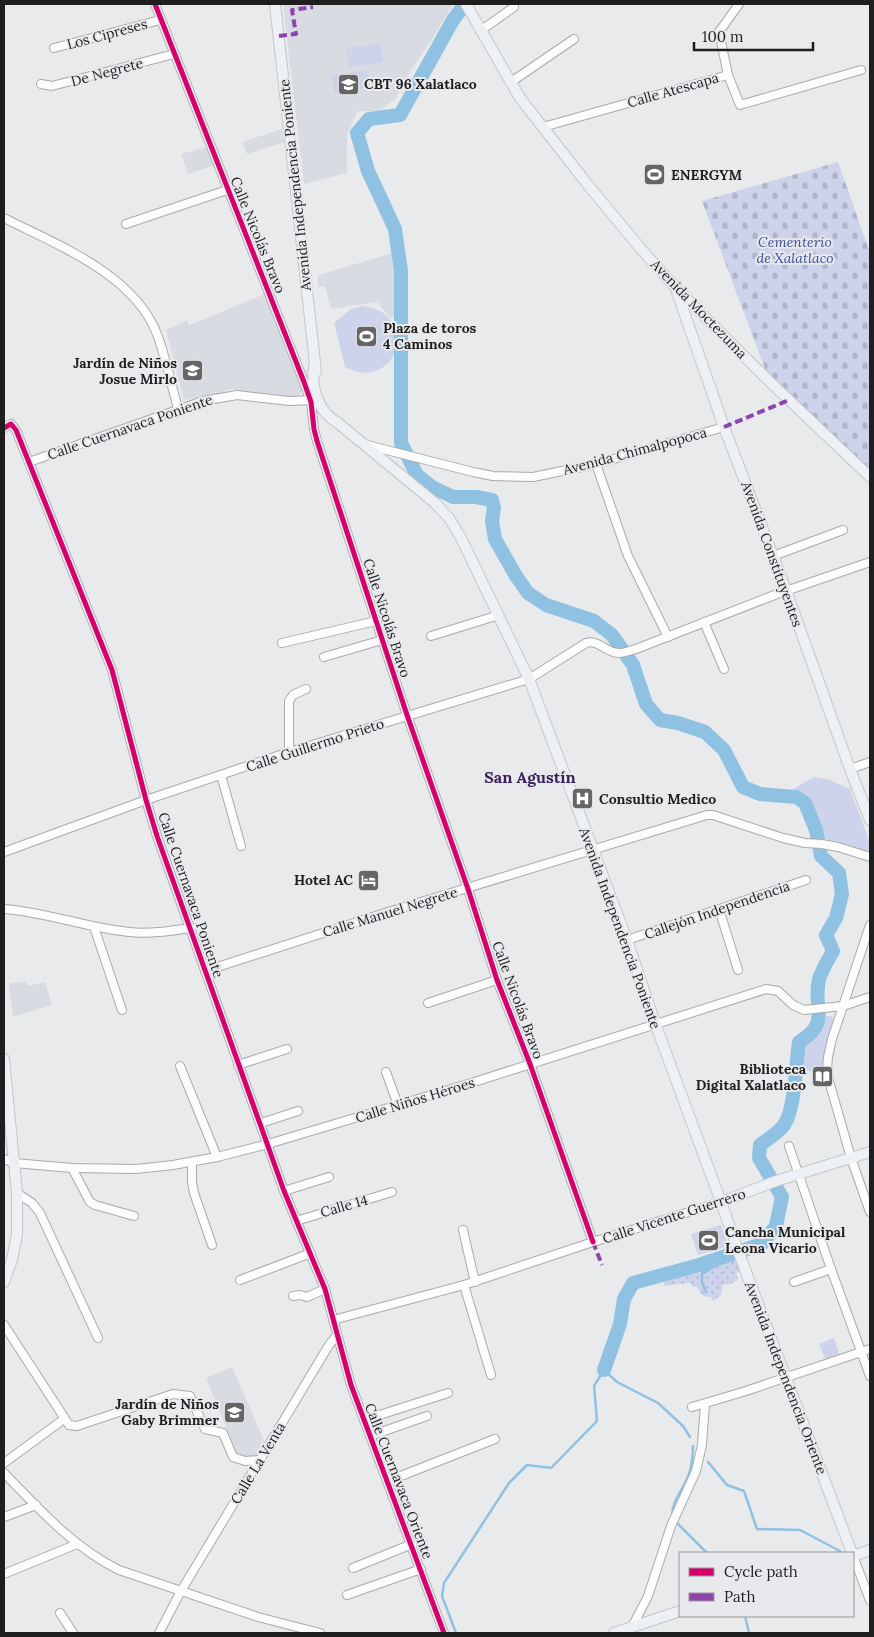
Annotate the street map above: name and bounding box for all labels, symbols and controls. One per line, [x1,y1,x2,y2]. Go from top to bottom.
street label: Los Cipreses [65,15,149,53]
scale bar [694,20,813,52]
text: 100 m [702,27,743,46]
street label: De Negrete [69,54,145,90]
street label: Calle Atescapa [625,68,721,112]
school or university icon: CBT 96 Xalatlaco [336,72,360,96]
place label: CBT 96 Xalatlaco [364,75,477,93]
street label: Avenida Independencia Poniente [275,78,315,293]
sports icon: ENERGYM [643,163,667,187]
place label: ENERGYM [671,166,743,184]
street label: Calle Nicolás Bravo [226,174,290,296]
park label: Cementerio de Xalatlaco [756,233,834,267]
street label: Avenida Moctezuma [646,255,751,363]
place label: Plaza de toros 4 Caminos [383,319,477,353]
sports icon: Plaza de toros 4 Caminos [355,324,379,348]
place label: Jardín de Niños Josue Mirlo [73,354,177,388]
school or university icon: Jardín de Niños Josue Mirlo [181,359,205,383]
street label: Calle Cuernavaca Poniente [45,390,215,464]
street label: Avenida Chimalpopoca [560,423,709,479]
street label: Avenida Constituyentes [737,478,807,629]
street label: Calle Nicolás Bravo [359,556,415,680]
street label: Calle Guillermo Prieto [244,714,386,776]
district label: San Agustín [484,767,576,787]
hospital icon: Consultio Medico [571,787,595,811]
place label: Consultio Medico [599,790,716,808]
street label: Calle Cuernavaca Poniente [154,810,228,980]
street label: Avenida Independencia Poniente [575,824,665,1032]
hotel icon: Hotel AC [357,868,381,892]
place label: Hotel AC [294,871,353,889]
street label: Callejón Independencia [642,877,792,943]
street label: Calle Manuel Negrete [320,883,460,941]
street label: Calle Nicolás Bravo [488,939,548,1061]
place label: Biblioteca Digital Xalatlaco [696,1060,807,1094]
library icon: Biblioteca Digital Xalatlaco [810,1065,834,1089]
street label: Calle Niños Héroes [353,1073,477,1127]
street label: Calle Vicente Guerrero [600,1184,748,1248]
street label: Calle 14 [318,1191,370,1221]
place label: Cancha Municipal Leona Vicario [725,1223,846,1257]
sports icon: Cancha Municipal Leona Vicario [697,1228,721,1252]
street label: Avenida Independencia Oriente [740,1278,831,1477]
place label: Jardín de Niños Gaby Brimmer [115,1395,219,1429]
school or university icon: Jardín de Niños Gaby Brimmer [223,1400,247,1424]
street label: Calle Cuernavaca Oriente [361,1400,437,1562]
street label: Calle La Venta [226,1419,290,1507]
legend [679,1552,854,1617]
text: Cycle path [724,1562,798,1581]
text: Path [724,1587,755,1606]

